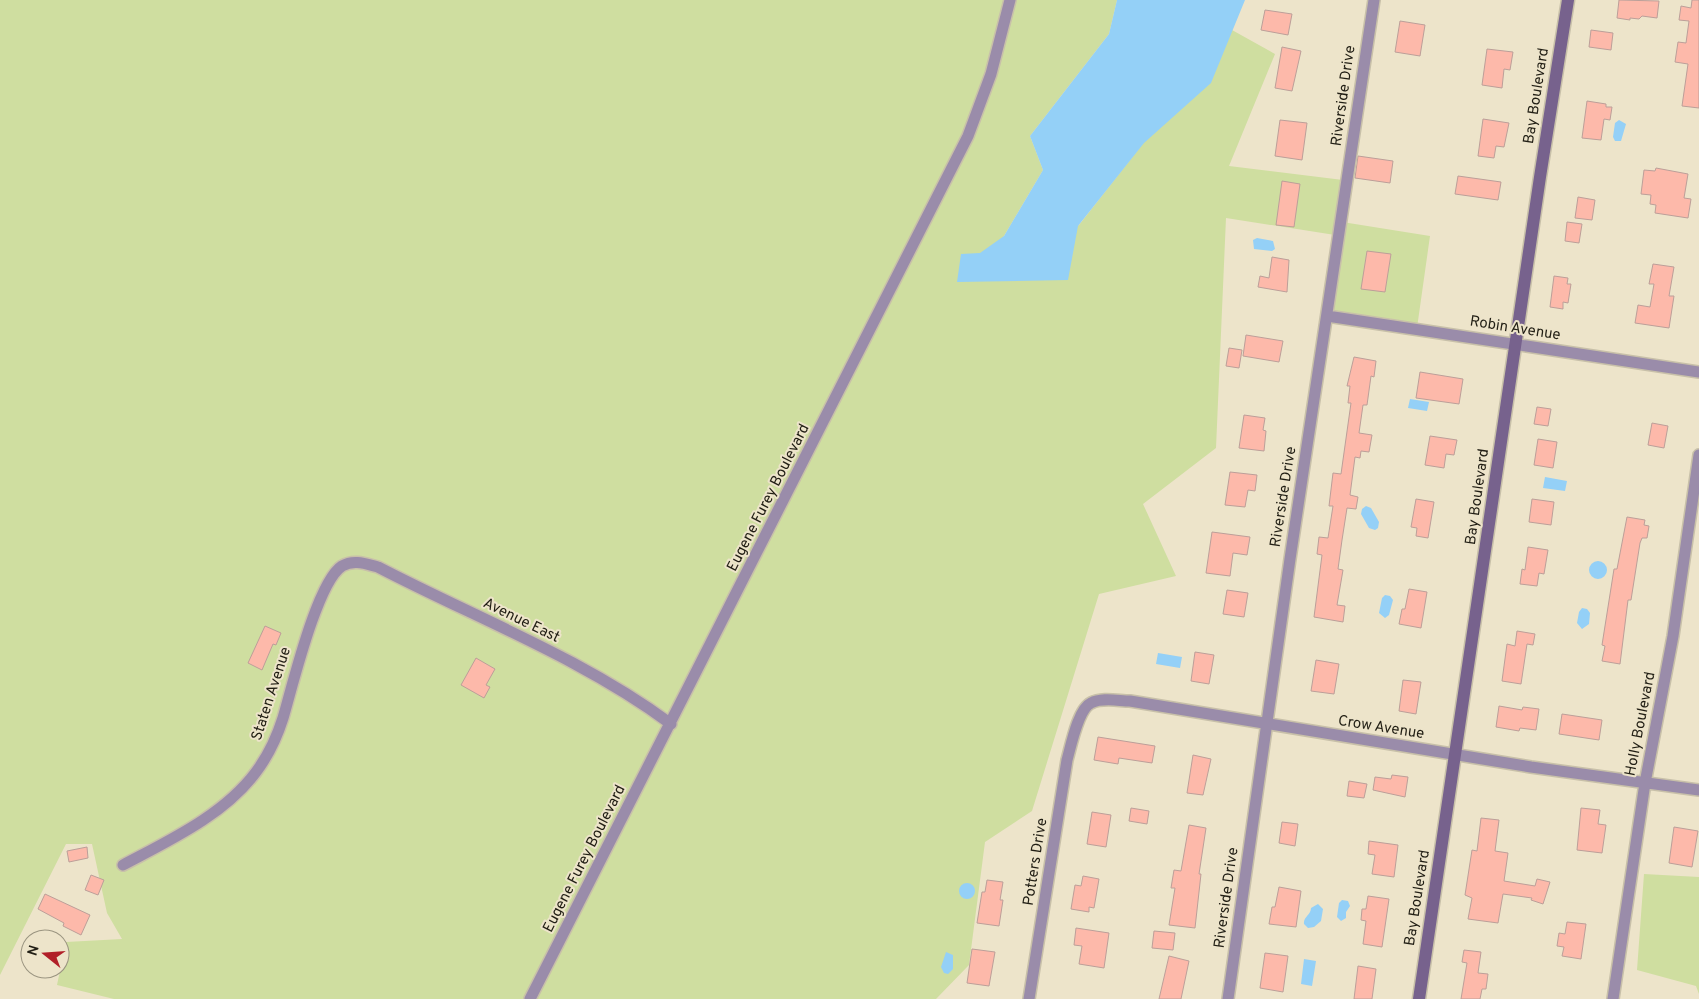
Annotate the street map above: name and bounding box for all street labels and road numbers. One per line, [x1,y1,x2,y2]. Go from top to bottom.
street label: Riverside Drive [1328,44,1360,148]
street label: Bay Boulevard [1520,47,1554,145]
street label: Robin Avenue [1468,312,1562,346]
street label: Eugene Furey Boulevard [723,421,815,575]
street label: Riverside Drive [1267,445,1301,549]
street label: Bay Boulevard [1462,448,1494,546]
street label: Avenue East [480,594,562,648]
street label: Staten Avenue [248,645,296,743]
street label: Holly Boulevard [1622,670,1660,778]
street label: Crow Avenue [1336,712,1426,744]
street label: Eugene Furey Boulevard [539,782,631,936]
street label: Potters Drive [1020,817,1052,907]
street label: Riverside Drive [1211,846,1243,950]
street label: Bay Boulevard [1401,849,1435,947]

